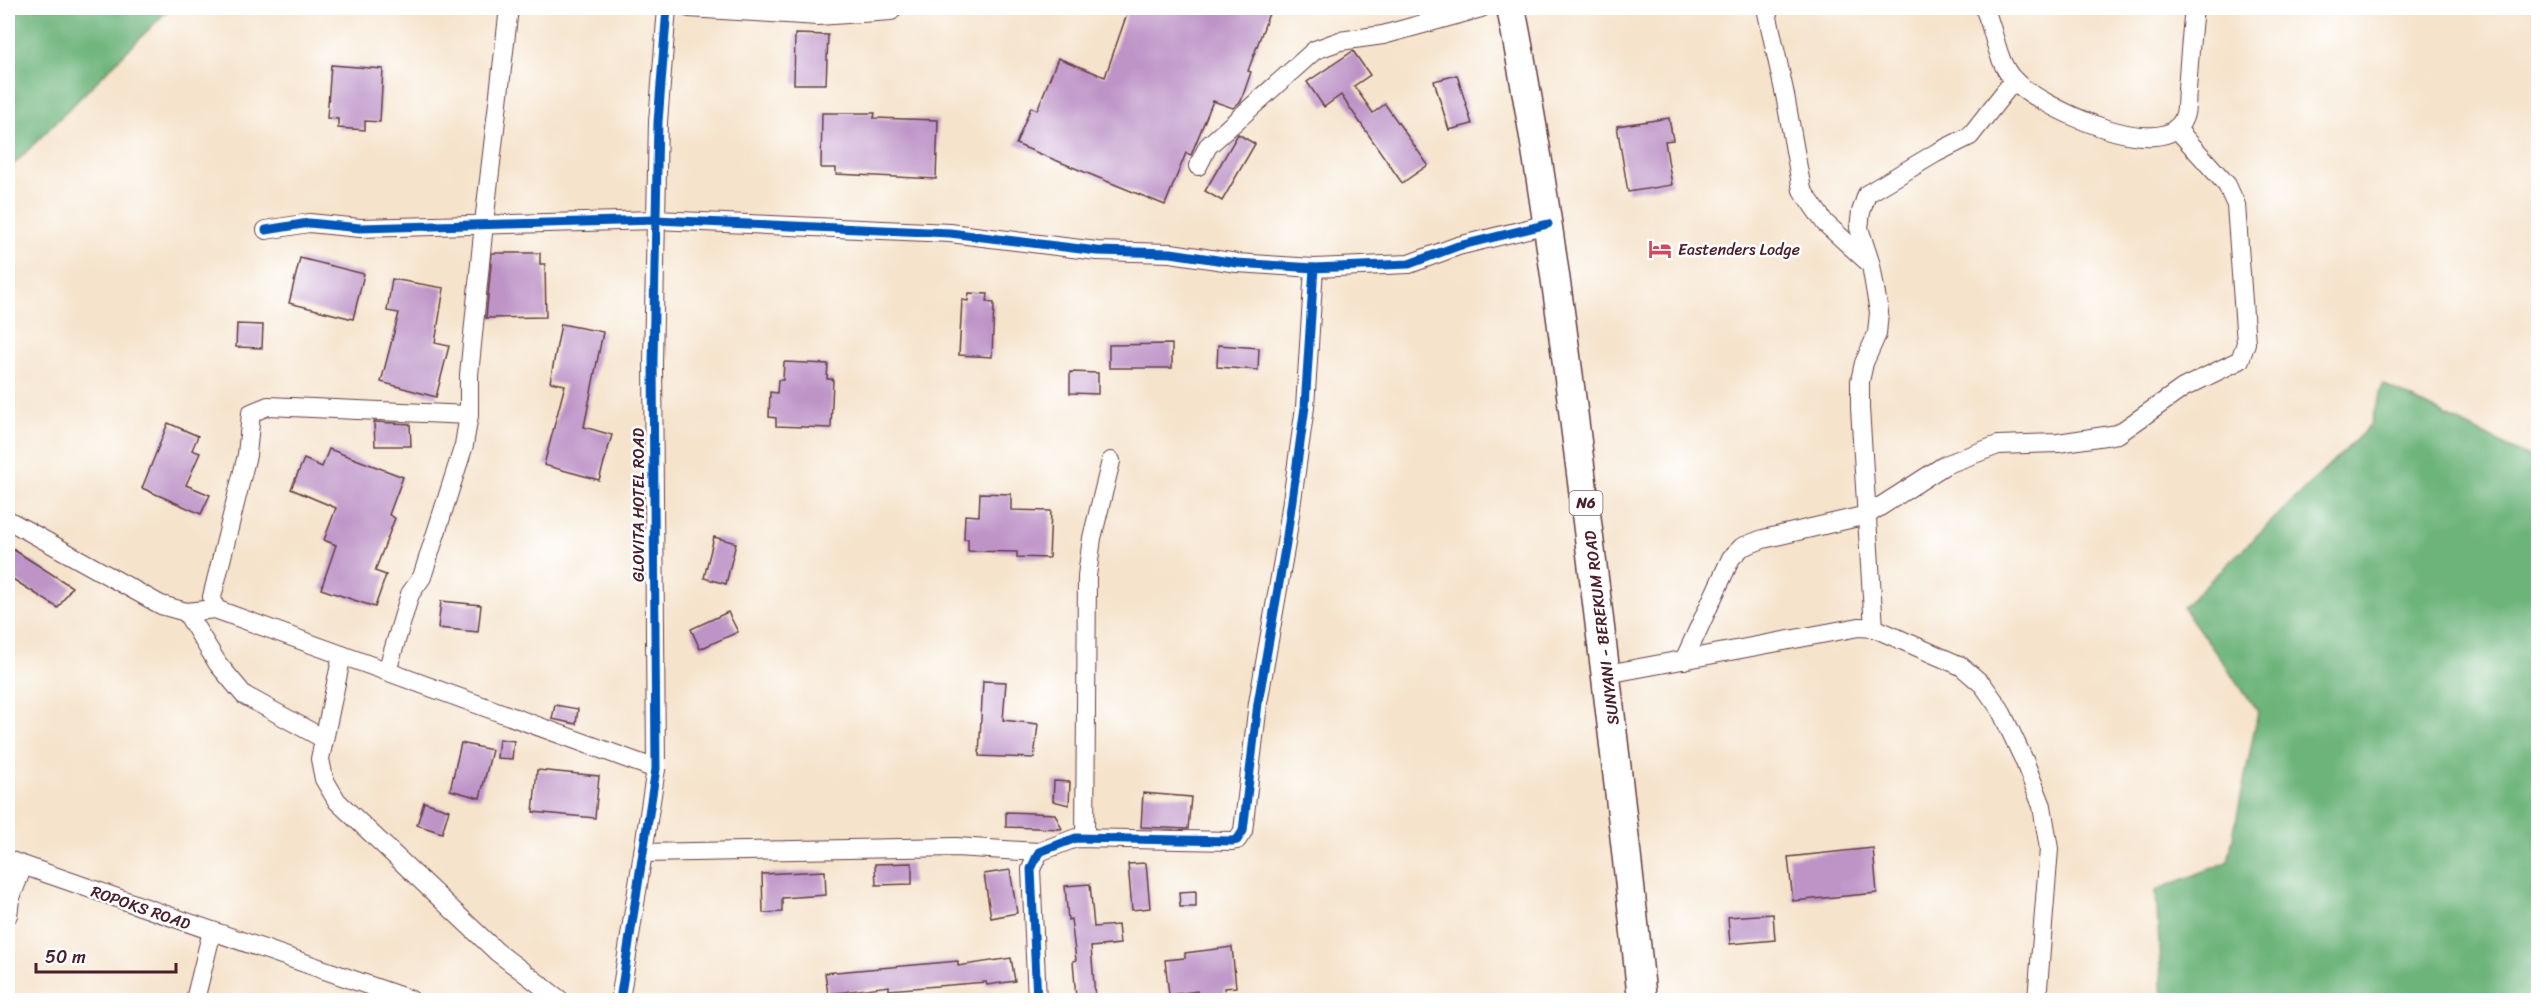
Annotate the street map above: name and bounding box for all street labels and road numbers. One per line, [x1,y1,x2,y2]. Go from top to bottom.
street label: GLOVITA HOTEL ROAD [624,428,653,582]
road number: N6 [1570,491,1602,515]
street label: SUNYANI - BEREKUM ROAD [1575,529,1628,727]
street label: ROPOKS ROAD [87,877,195,938]

